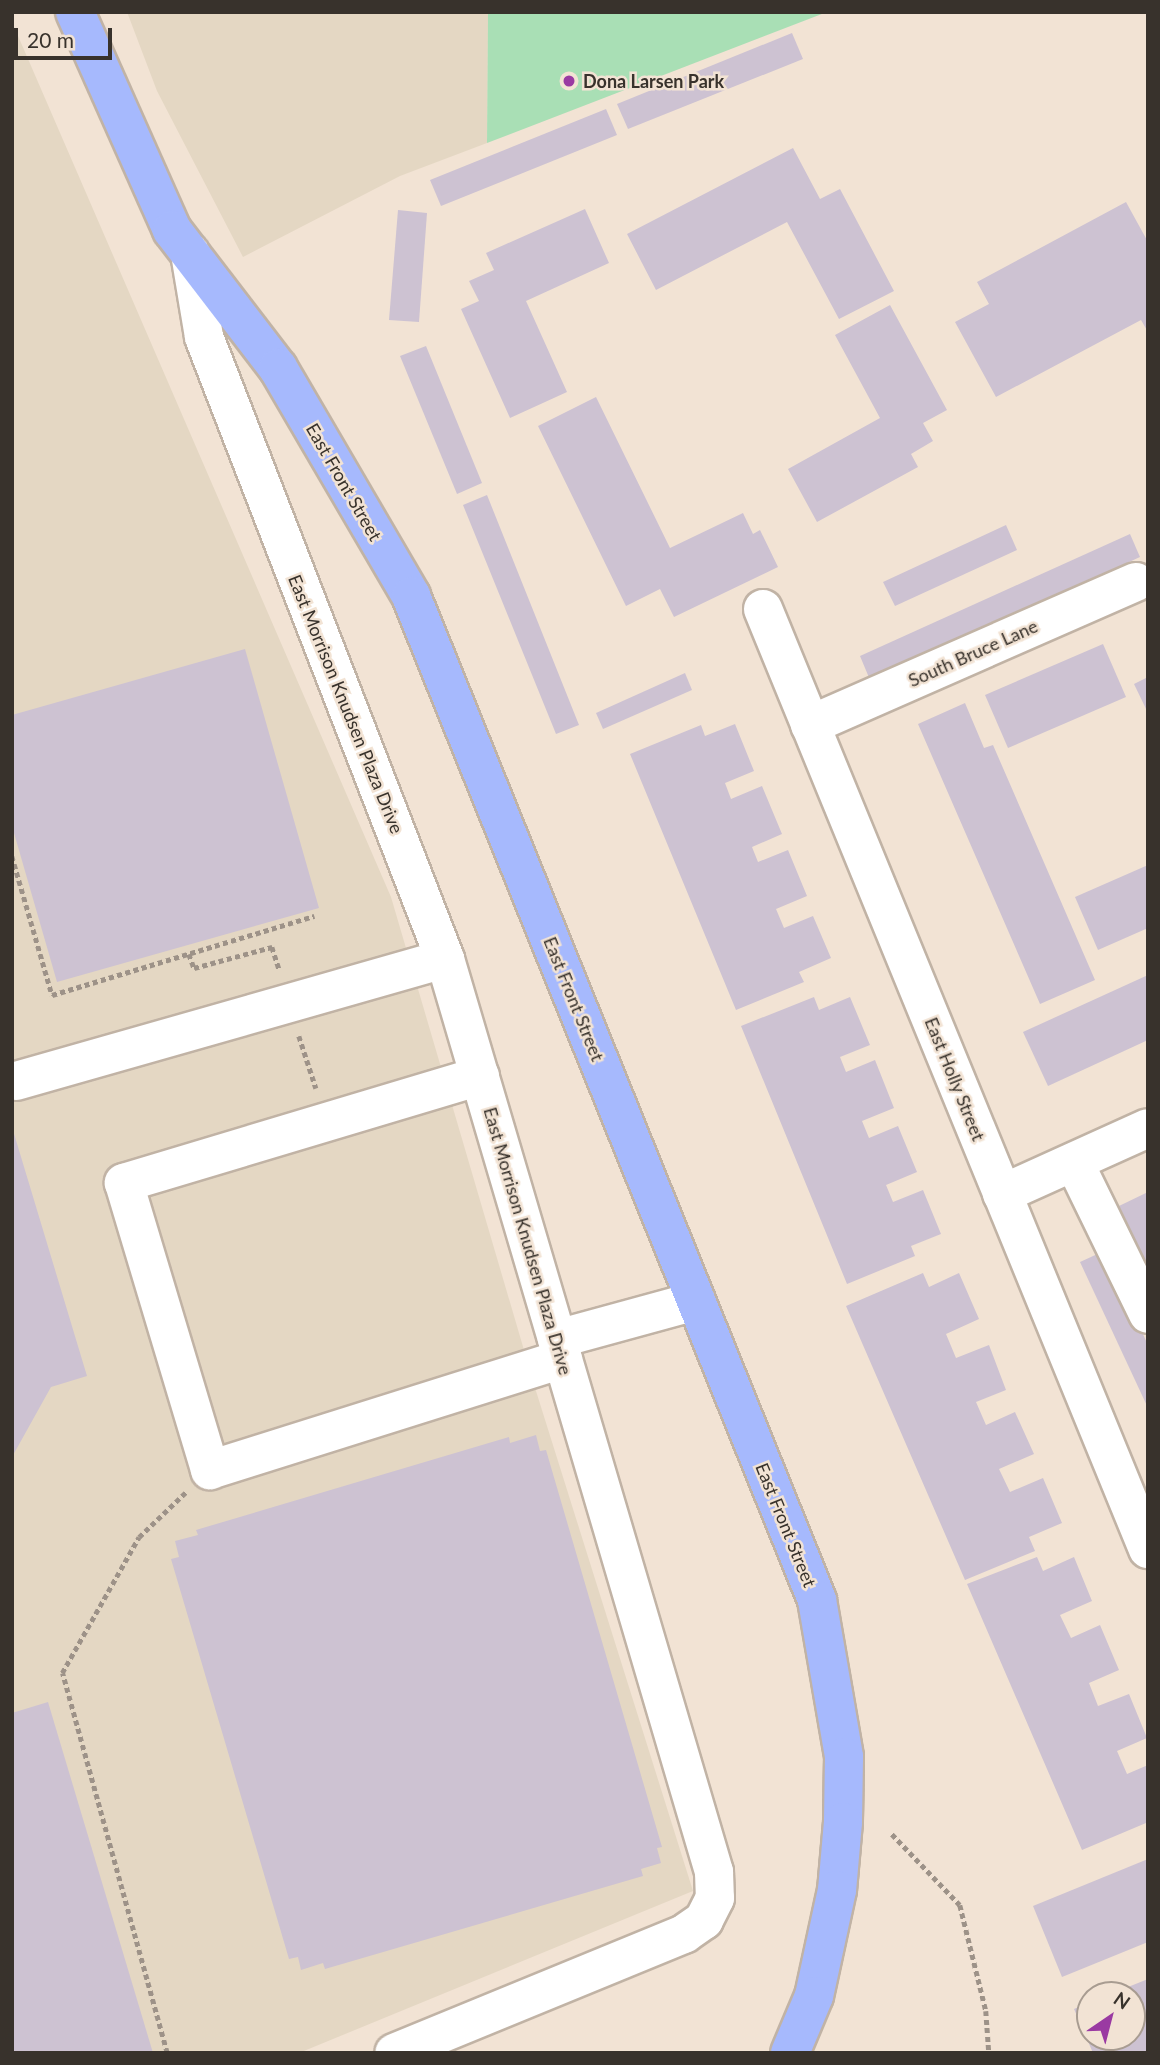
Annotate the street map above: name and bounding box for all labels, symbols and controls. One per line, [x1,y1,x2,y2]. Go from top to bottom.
scale bar [18,14,116,58]
text: 20 m [27,27,74,52]
place label: Dona Larsen Park [583,70,724,92]
marker: Dona Larsen Park [561,73,577,89]
street label: East Front Street [302,419,386,545]
street label: East Morrison Knudsen Plaza Drive [284,571,408,837]
street label: South Bruce Lane [905,615,1041,691]
street label: East Front Street [539,934,609,1064]
street label: East Holly Street [920,1014,990,1144]
street label: East Morrison Knudsen Plaza Drive [479,1105,577,1377]
street label: East Front Street [751,1460,821,1590]
north arrow [1076,1981,1146,2051]
text: N [1110,1986,1135,2014]

